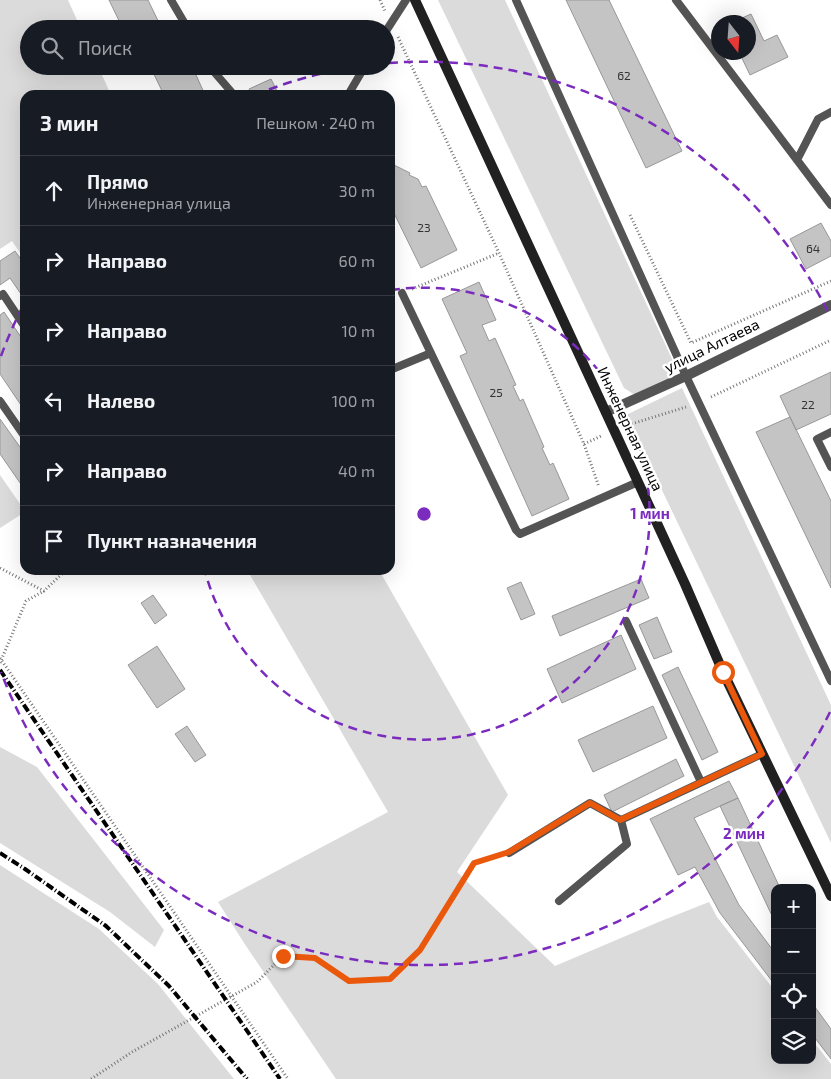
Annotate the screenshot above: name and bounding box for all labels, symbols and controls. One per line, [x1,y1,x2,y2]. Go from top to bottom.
north arrow [711,15,756,60]
search box [20,20,395,75]
icon: search [38,34,66,62]
text: Поиск [78,36,132,59]
house number: 62 [617,68,631,82]
text: 3 мин [40,110,98,135]
text: Пешком · 240 m [256,113,375,132]
text: Прямо [87,170,149,193]
icon: ahead [40,177,68,205]
text: 30 m [339,181,375,200]
text: Инженерная улица [87,193,231,212]
house number: 23 [417,220,431,234]
house number: 64 [806,241,820,255]
icon: right [40,247,68,275]
text: Направо [87,249,167,272]
text: 60 m [339,251,375,270]
street label: улица Алтаева [661,314,762,377]
icon: right [40,317,68,345]
text: Направо [87,319,167,342]
text: 10 m [341,321,375,340]
street label: Инженерная улица [593,364,668,494]
house number: 25 [489,385,503,399]
icon: left [40,387,68,415]
text: Налево [87,389,155,412]
text: 100 m [332,391,375,410]
house number: 22 [801,397,815,411]
icon: right [40,457,68,485]
text: Направо [87,459,167,482]
text: 40 m [338,461,375,480]
text: 1 мин [630,504,670,522]
centre of rings [415,505,433,523]
icon: arrive [40,527,68,555]
text: Пункт назначения [87,529,257,552]
route start [712,661,735,684]
text: 2 мин [723,824,765,842]
map controls [771,884,816,1064]
button: + [771,884,816,929]
button: − [771,929,816,974]
route end [272,945,295,968]
button: locate [771,974,816,1019]
button: layers [771,1019,816,1064]

